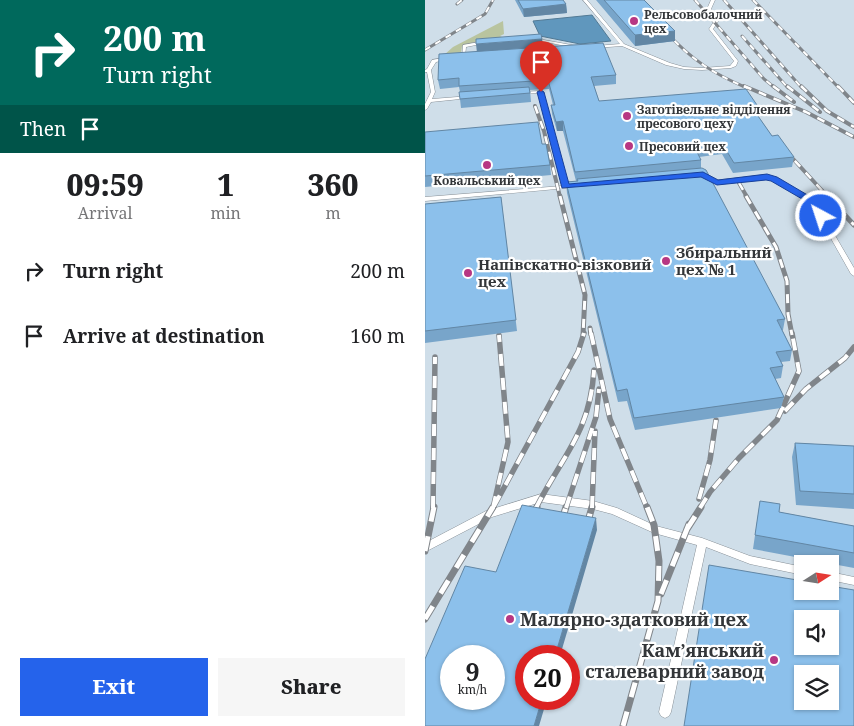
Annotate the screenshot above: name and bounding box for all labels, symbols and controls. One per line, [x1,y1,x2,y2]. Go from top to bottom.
place label: Рельсовобалочний цех [644,6,762,37]
text: 200 m [103,14,206,61]
marker: Рельсовобалочний цех [628,15,640,27]
icon: right [20,20,85,85]
pin [520,41,562,92]
icon: arrive [527,48,555,76]
text: Turn right [103,59,212,89]
place label: Заготівельне відділення пресового цеху [637,101,791,132]
marker: Заготівельне відділення пресового цеху [621,110,633,122]
icon: arrive [76,115,104,143]
text: Then [20,116,66,142]
place label: Пресовий цех [639,138,726,155]
marker: Пресовий цех [623,140,635,152]
marker: Ковальський цех [481,159,493,171]
text: 09:59 [67,164,144,205]
text: 1 [217,164,234,205]
text: 360 [307,164,358,205]
place label: Ковальський цех [433,172,541,189]
position arrow [794,189,846,241]
text: Arrival [78,202,133,224]
text: min [210,202,241,224]
text: m [325,202,341,224]
place label: Збиральний цех № 1 [676,242,772,279]
place label: Напівскатно-візковий цех [478,254,651,291]
marker: Збиральний цех № 1 [660,255,672,267]
icon: right [20,257,48,285]
text: Turn right [63,258,163,284]
text: 200 m [350,258,405,284]
marker: Напівскатно-візковий цех [462,267,474,279]
icon: arrive [20,322,48,350]
text: Arrive at destination [63,323,265,349]
text: 160 m [350,323,405,349]
north arrow [794,555,839,600]
map controls [794,555,839,710]
place label: Малярно-здатковий цех [520,607,748,631]
button: sound [794,610,839,655]
marker: Малярно-здатковий цех [504,613,516,625]
place label: Кам’янський сталеварний завод [585,638,764,683]
speed limit sign: 20 [515,645,580,710]
text: 9 [465,654,480,688]
marker: Кам’янський сталеварний завод [768,654,780,666]
button: Exit [20,658,208,716]
button: Share [218,658,405,716]
button: layers [794,665,839,710]
text: km/h [458,681,487,698]

